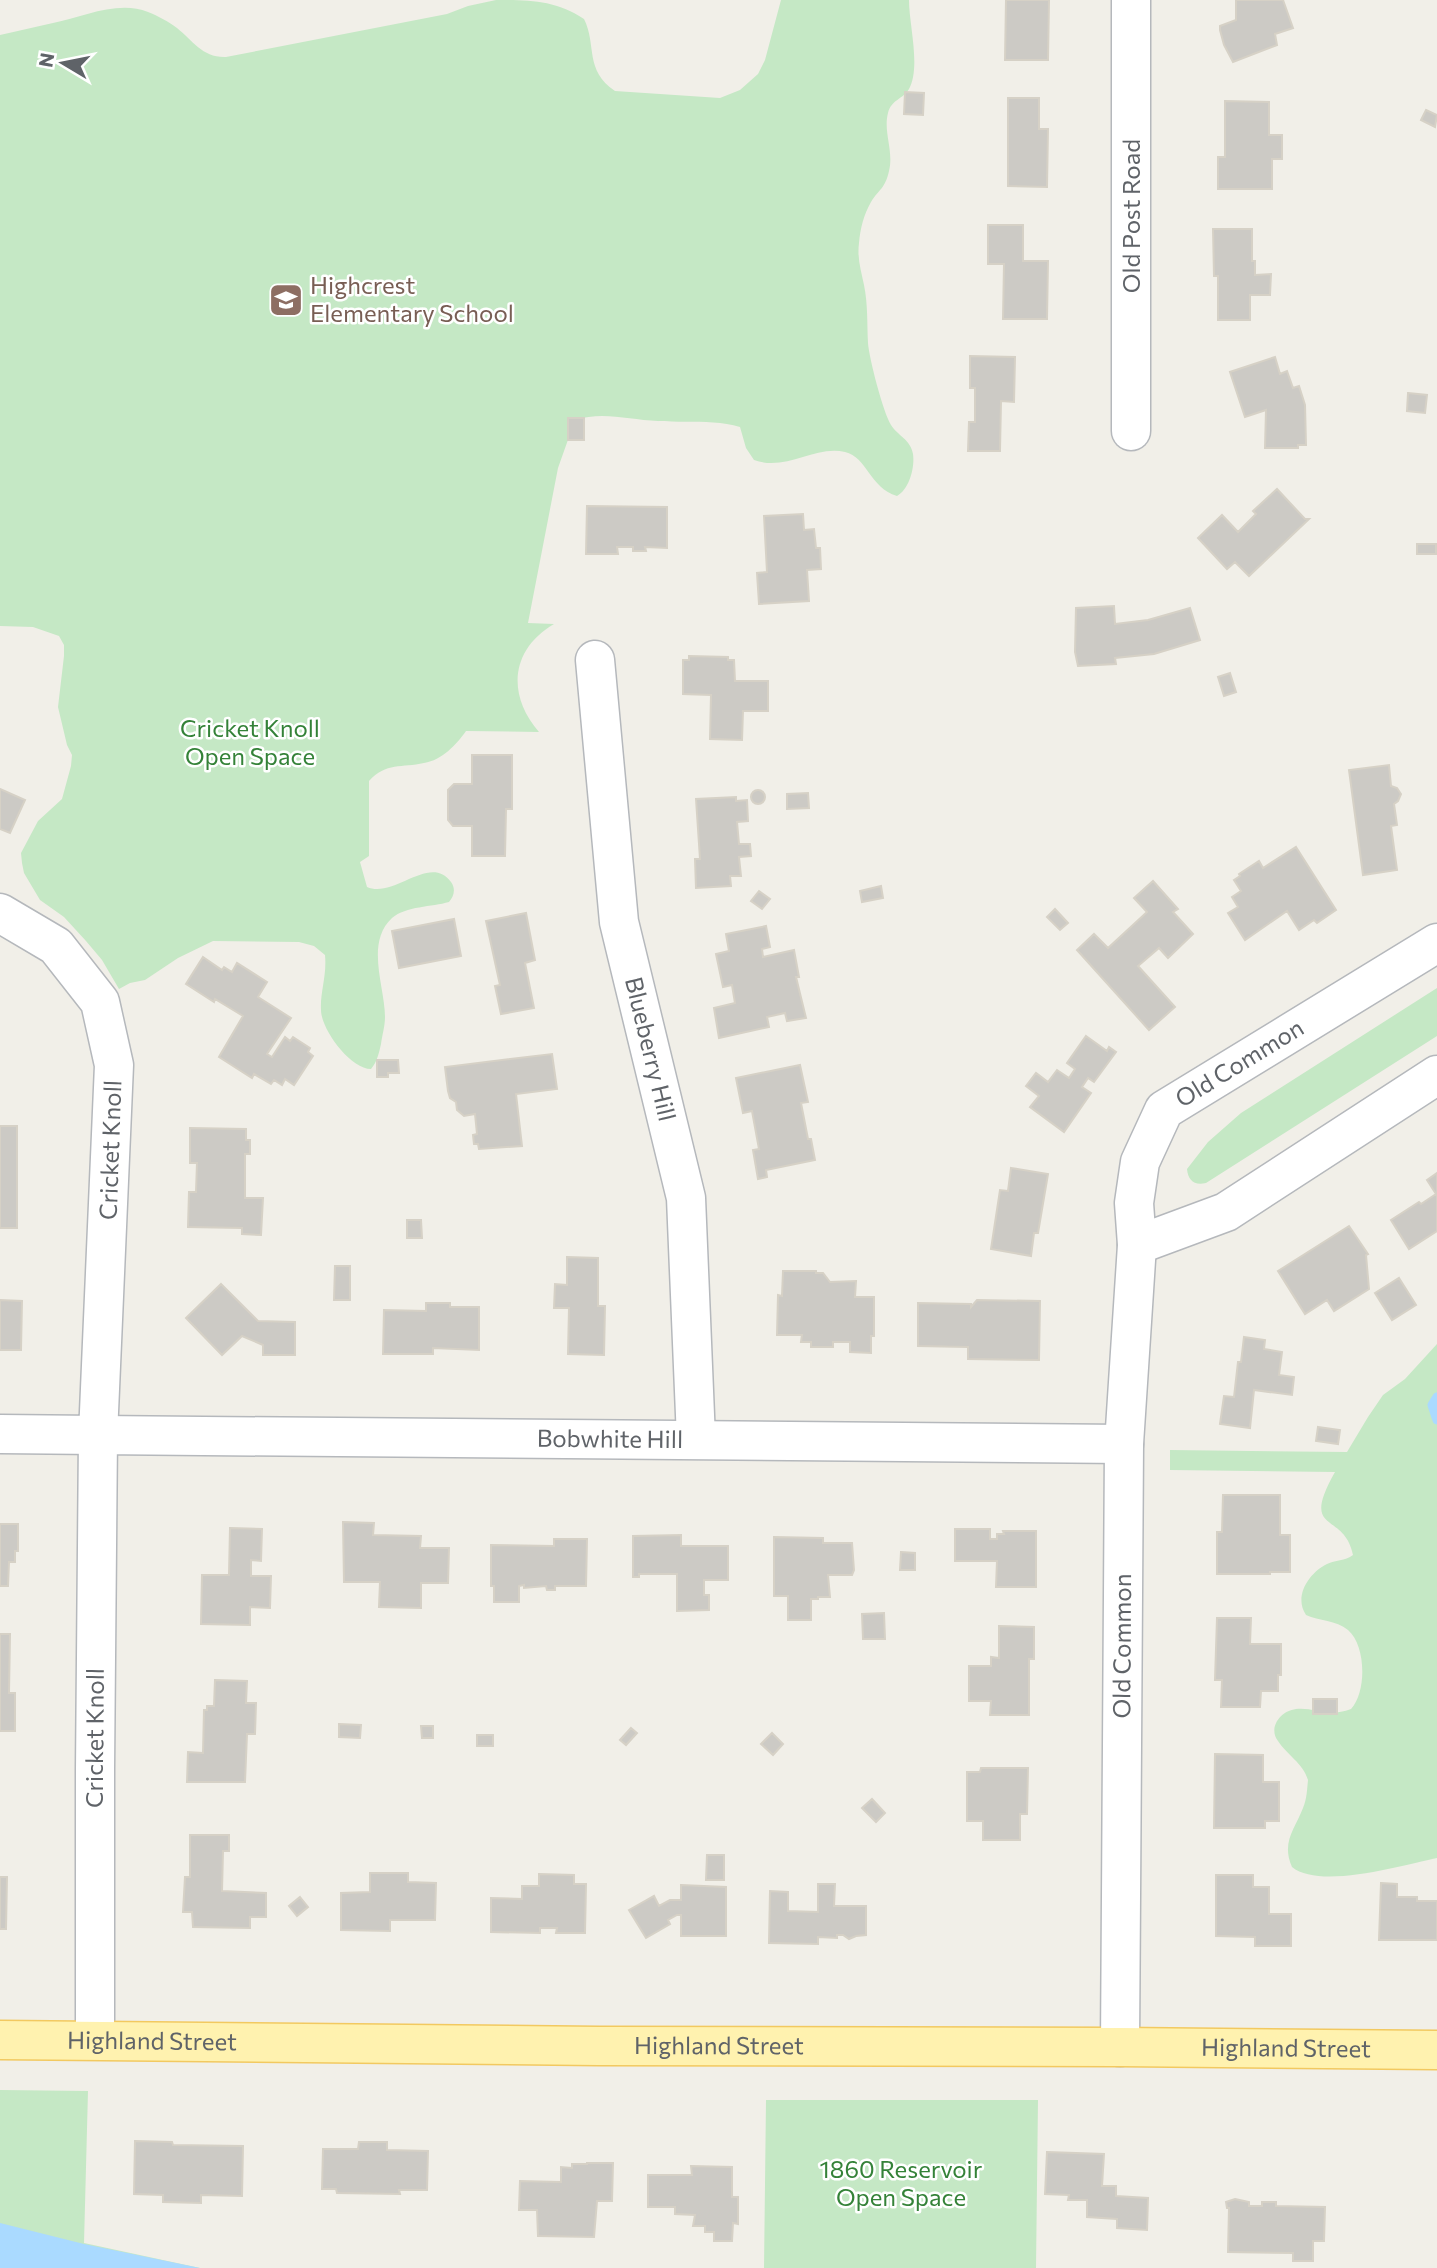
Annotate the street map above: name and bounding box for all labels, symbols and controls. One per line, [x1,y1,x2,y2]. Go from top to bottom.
north arrow [28,28,98,98]
text: N [33,51,58,69]
street label: Old Post Road [1116,139,1145,293]
place label: Highcrest Elementary School [310,270,514,327]
school or university icon: Highcrest Elementary School [267,281,305,319]
park label: Cricket Knoll Open Space [180,713,320,770]
street label: Blueberry Hill [620,974,683,1124]
street label: Old Common [1170,1012,1308,1113]
street label: Cricket Knoll [93,1080,126,1220]
street label: Bobwhite Hill [537,1423,683,1453]
street label: Old Common [1106,1573,1136,1719]
street label: Cricket Knoll [79,1668,109,1808]
street label: Highland Street [67,2025,237,2055]
street label: Highland Street [634,2030,804,2059]
street label: Highland Street [1201,2032,1371,2062]
park label: 1860 Reservoir Open Space [820,2154,983,2211]

